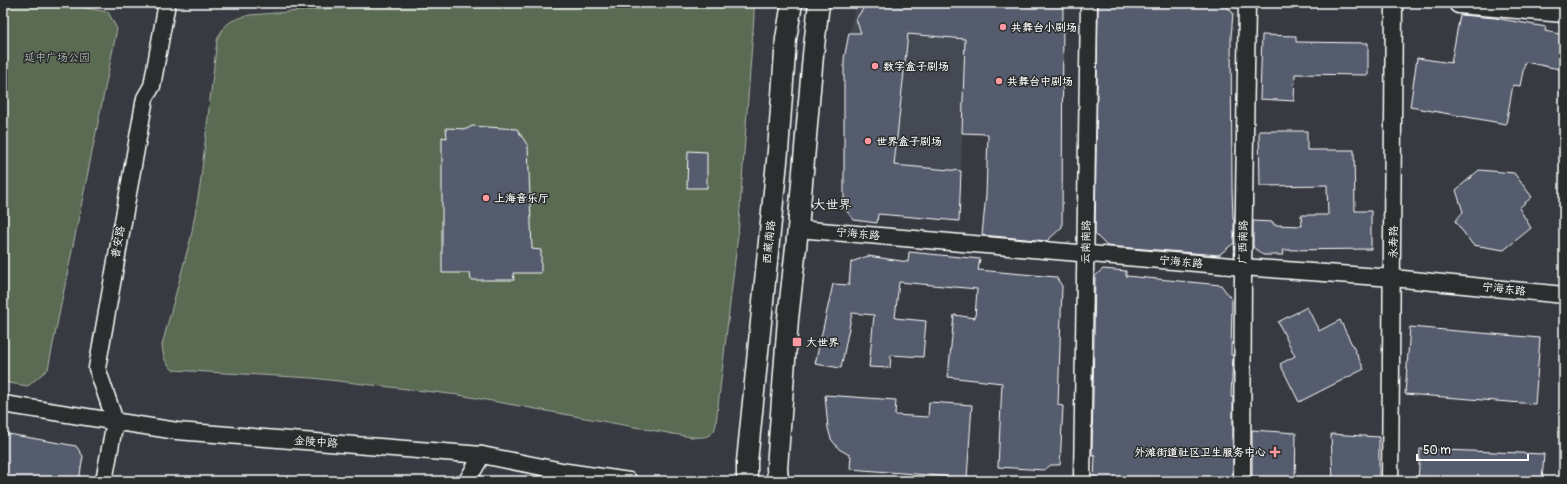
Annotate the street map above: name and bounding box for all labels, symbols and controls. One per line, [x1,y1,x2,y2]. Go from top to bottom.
place label: 共舞台小剧场 [1011,21,1077,34]
marker: 共舞台小剧场 [998,22,1008,32]
park label: 延中广场公园 [24,51,90,64]
place label: 数字盒子剧场 [883,60,949,73]
marker: 数字盒子剧场 [870,61,880,71]
place label: 共舞台中剧场 [1007,75,1073,88]
marker: 共舞台中剧场 [994,76,1004,86]
place label: 世界盒子剧场 [876,135,942,148]
marker: 世界盒子剧场 [863,136,873,146]
place label: 上海音乐厅 [494,192,549,205]
marker: 上海音乐厅 [481,193,491,203]
district label: 大世界 [812,197,852,213]
street label: 西藏南路 [760,219,778,265]
street label: 云南南路 [1079,220,1093,264]
street label: 广西南路 [1236,220,1250,264]
street label: 普安路 [109,225,127,259]
street label: 宁海东路 [836,226,880,242]
street label: 永寿路 [1387,226,1400,259]
street label: 宁海东路 [1159,254,1203,270]
street label: 宁海东路 [1481,280,1527,298]
marker: 大世界 [791,336,803,348]
place label: 大世界 [806,336,839,349]
street label: 金陵中路 [294,434,338,450]
scale bar [1417,436,1528,462]
text: 50 m [1423,443,1451,458]
place label: 外滩街道社区卫生服务中心 [1134,446,1266,459]
marker: 外滩街道社区卫生服务中心 [1269,446,1281,458]

